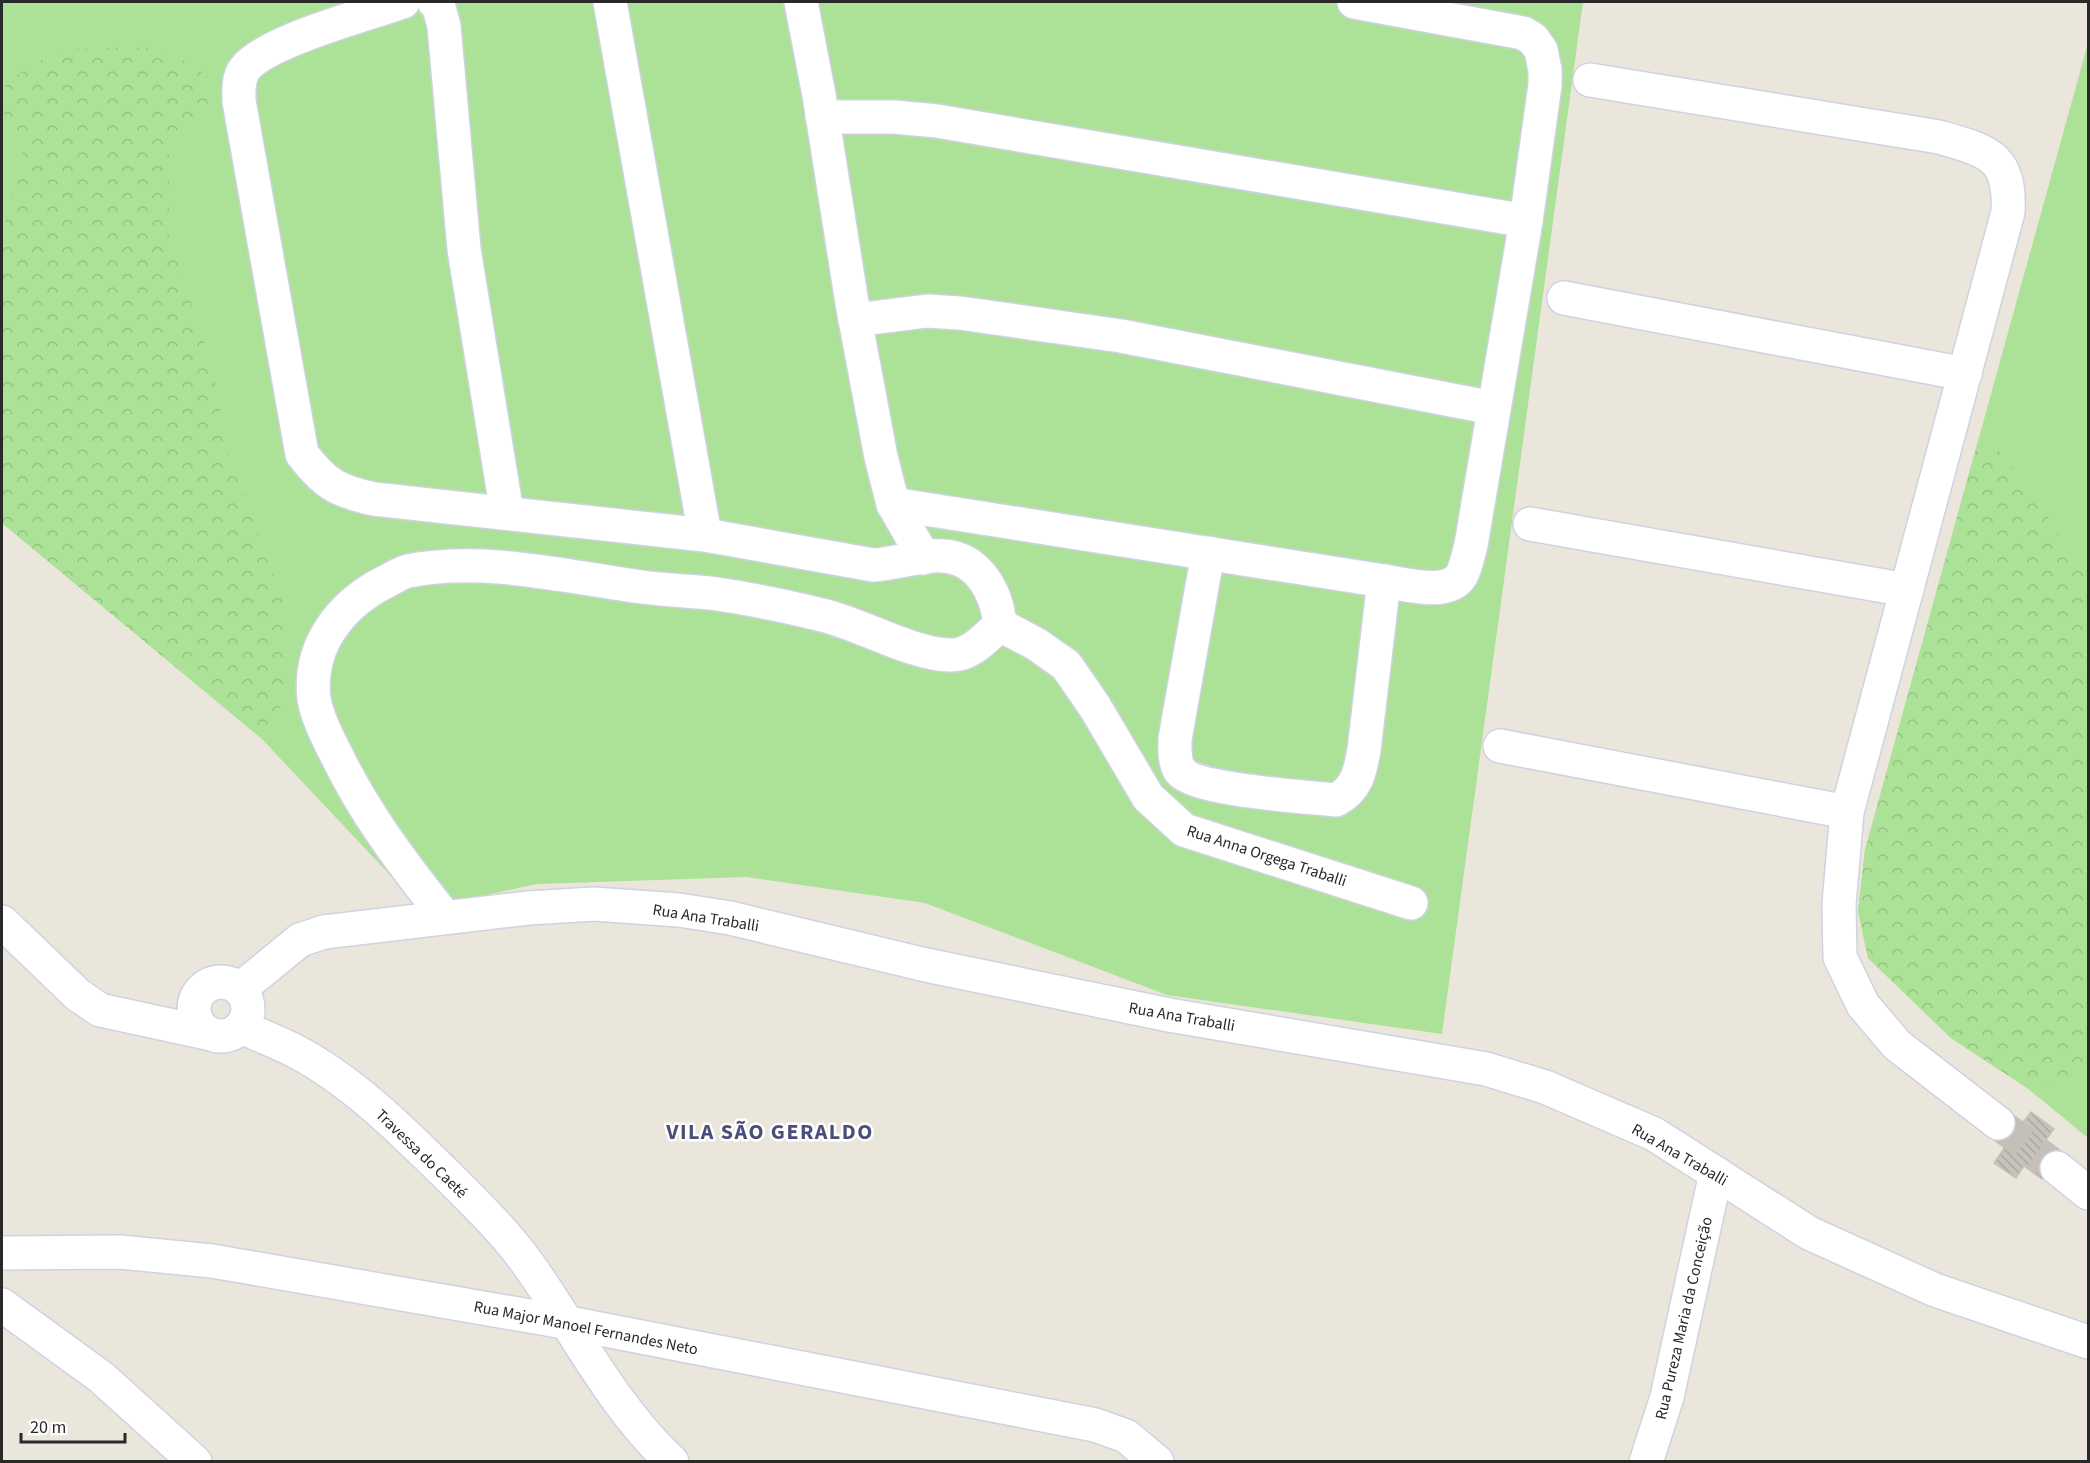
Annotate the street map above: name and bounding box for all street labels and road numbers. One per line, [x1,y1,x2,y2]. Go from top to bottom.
street label: Rua Anna Orgega Traballi [1184,820,1350,892]
street label: Rua Ana Traballi [651,899,761,937]
street label: Rua Ana Traballi [1127,997,1237,1037]
street label: Travessa do Caeté [371,1104,472,1203]
street label: Rua Ana Traballi [1627,1118,1732,1191]
street label: Rua Pureza Maria da Conceição [1650,1215,1718,1422]
street label: Rua Major Manoel Fernandes Neto [472,1295,700,1361]

